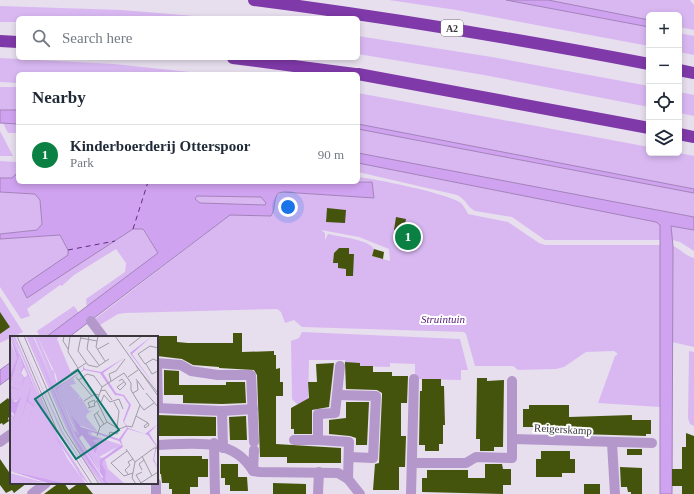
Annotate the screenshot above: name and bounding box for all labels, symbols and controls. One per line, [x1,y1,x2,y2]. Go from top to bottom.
map controls [646,12,682,156]
button: + [646,12,682,48]
search box [16,16,360,60]
road number: A2 [441,20,463,36]
icon: search [30,27,52,49]
text: Search here [62,30,132,46]
button: − [646,48,682,84]
button: locate [646,84,682,120]
text: Nearby [32,88,86,107]
button: layers [646,120,682,156]
text: Kinderboerderij Otterspoor [70,138,250,154]
text: 1 [42,147,48,162]
text: 90 m [318,147,344,162]
text: Park [70,155,94,170]
your location [278,197,298,217]
pin: 1 [395,222,421,252]
park label: Struintuin [421,313,465,325]
inset map [10,336,158,484]
street label: Reigerskamp [534,421,593,437]

